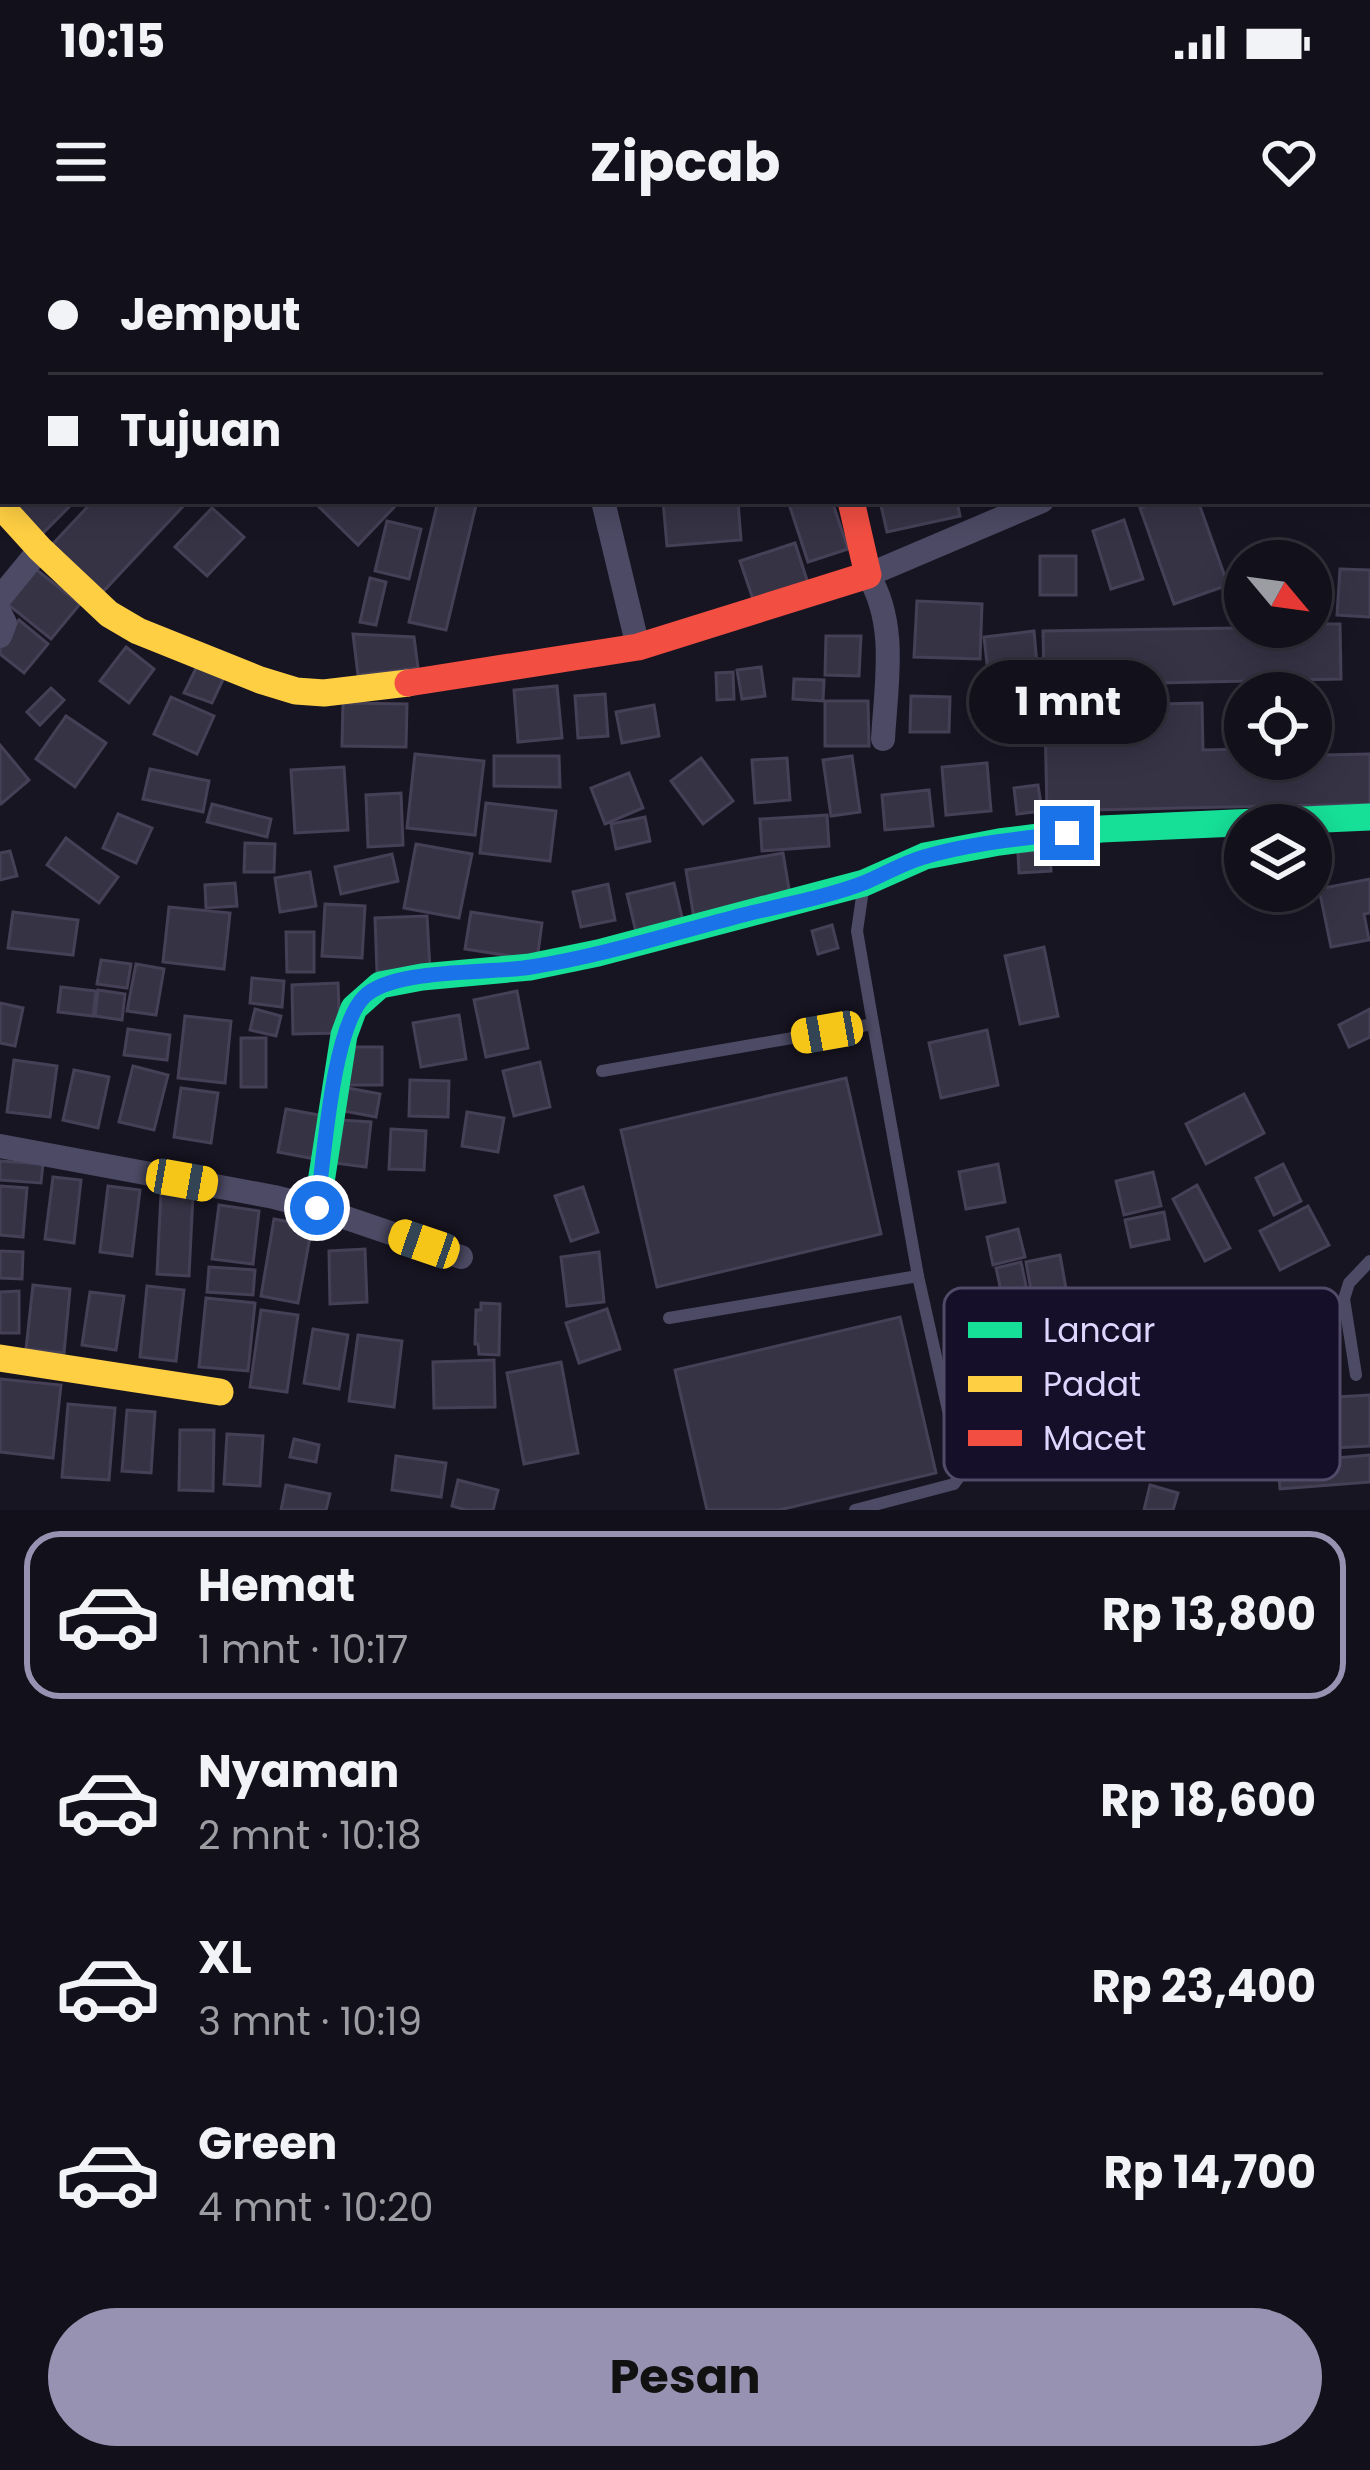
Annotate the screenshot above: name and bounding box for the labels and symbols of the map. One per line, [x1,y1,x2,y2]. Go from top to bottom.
north arrow [1224,540,1332,648]
callout: 1 mnt [968,659,1166,743]
route end [1040,806,1094,860]
car [788,1008,866,1056]
car [143,1156,221,1204]
route start [290,1181,344,1235]
car [384,1215,464,1273]
legend [944,1288,1340,1480]
text: Lancar [1043,1307,1155,1354]
text: Padat [1043,1361,1141,1408]
text: Macet [1043,1415,1146,1462]

